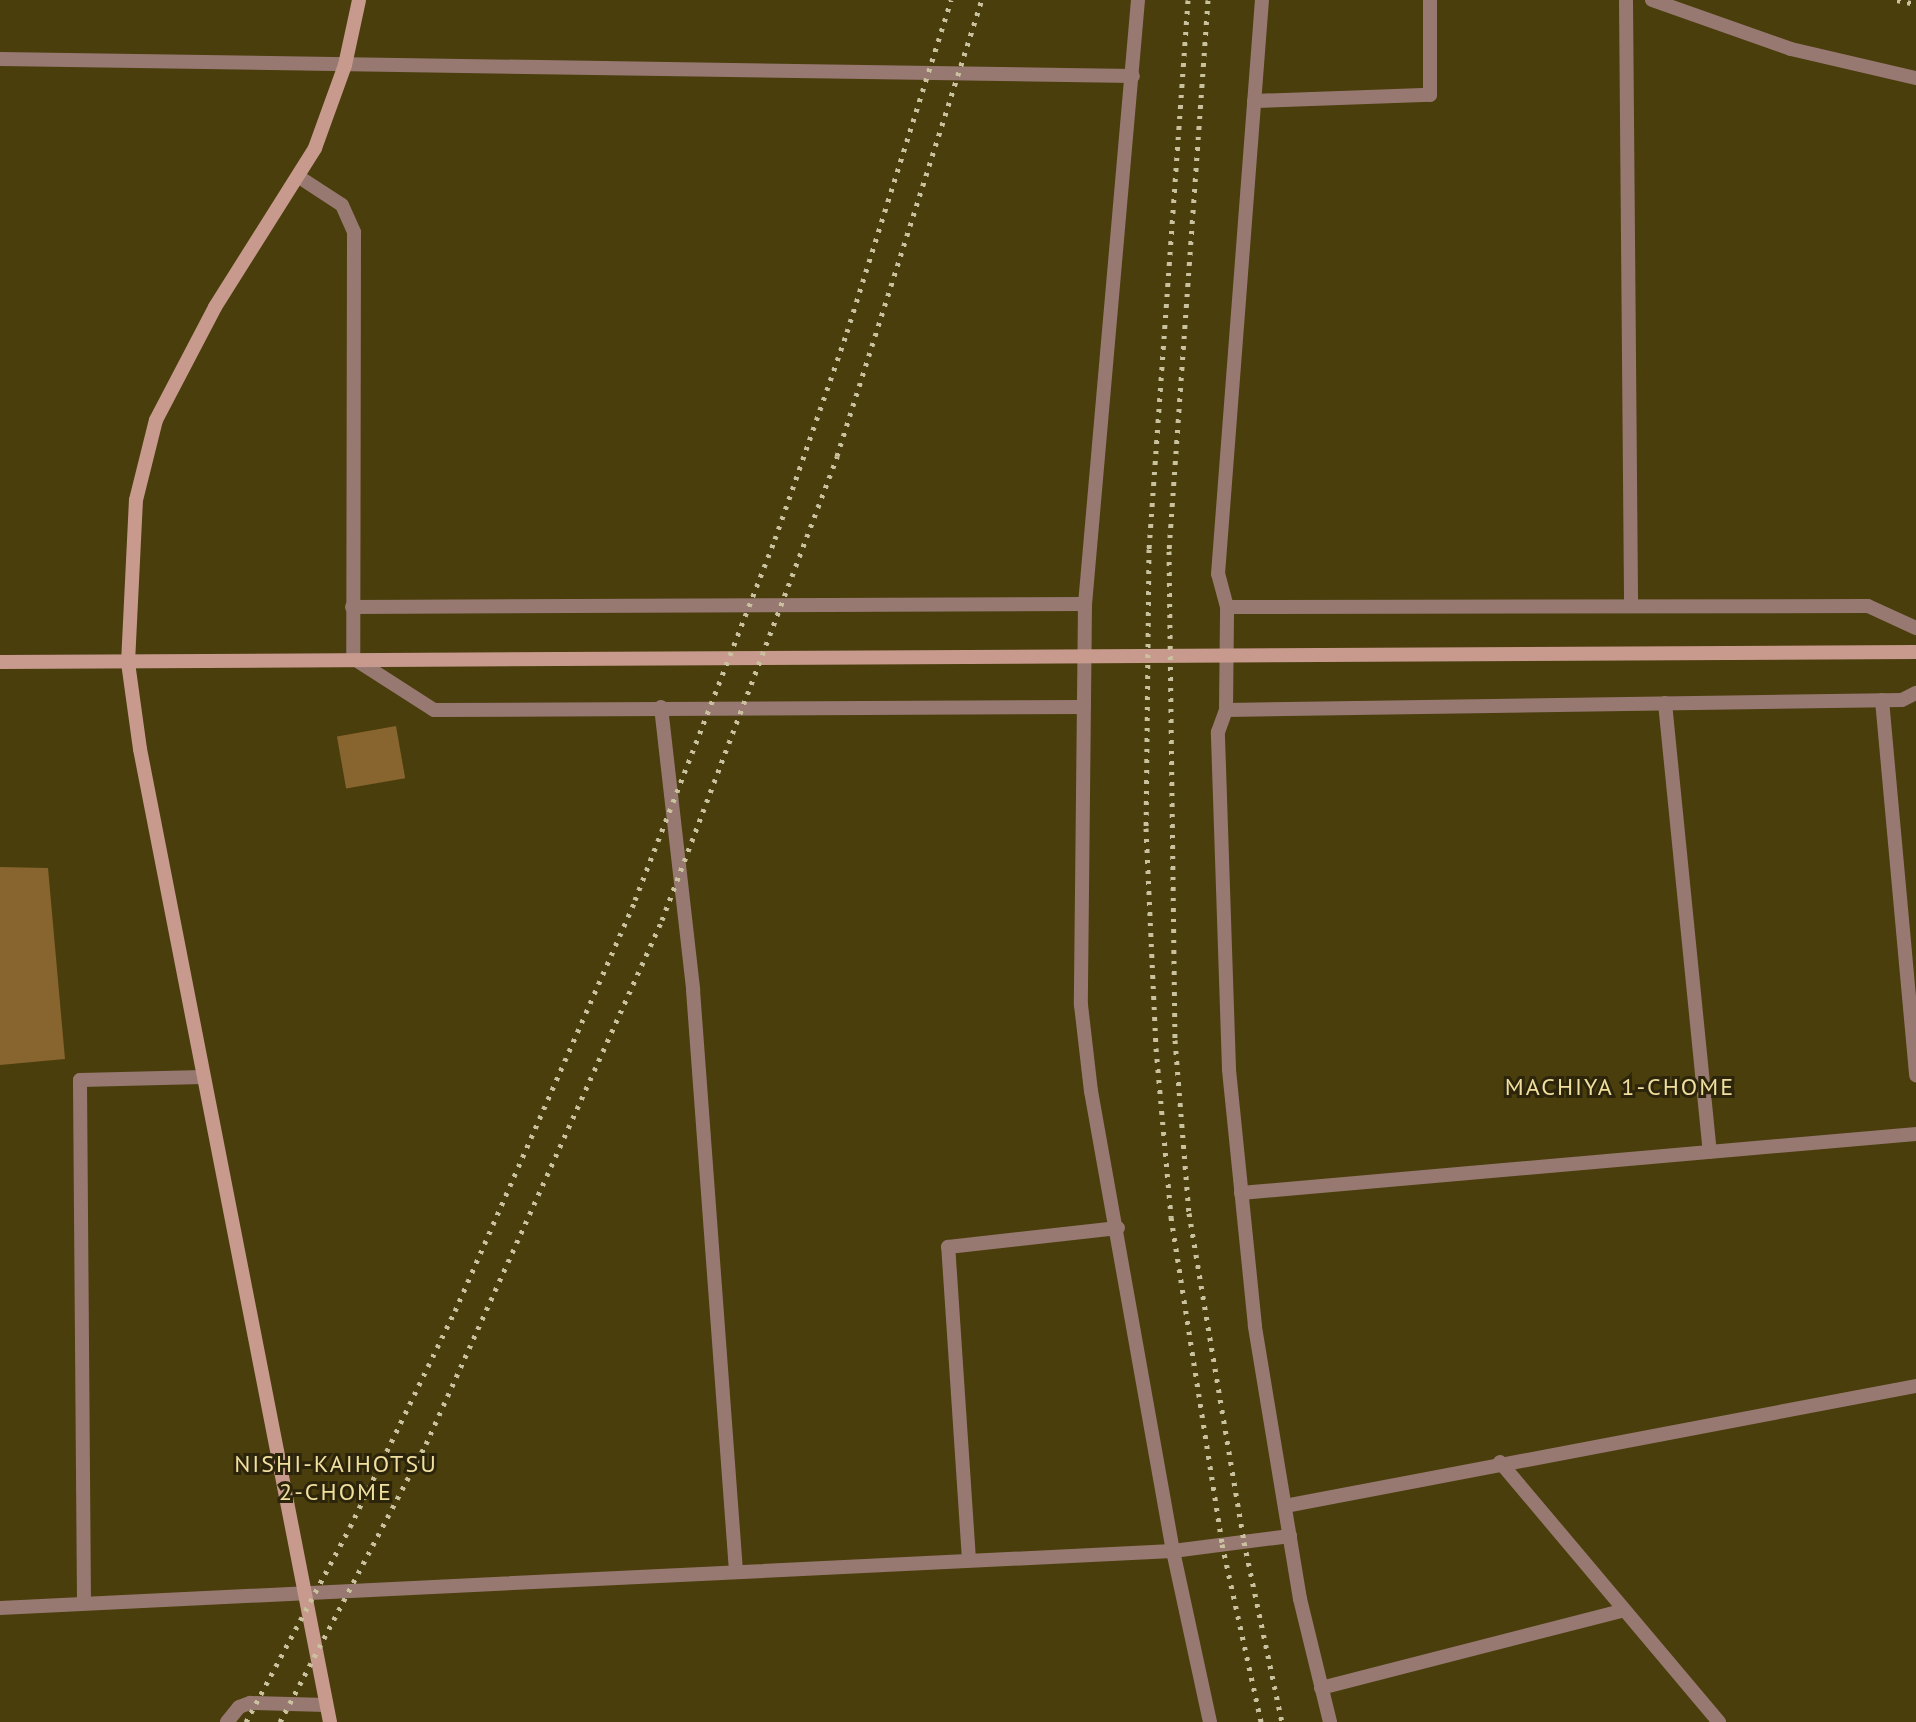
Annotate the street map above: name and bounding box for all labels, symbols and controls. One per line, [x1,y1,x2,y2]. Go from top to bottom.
district label: MACHIYA 1-CHOME [1506,1073,1734,1101]
district label: NISHI-KAIHOTSU 2-CHOME [236,1450,436,1506]

